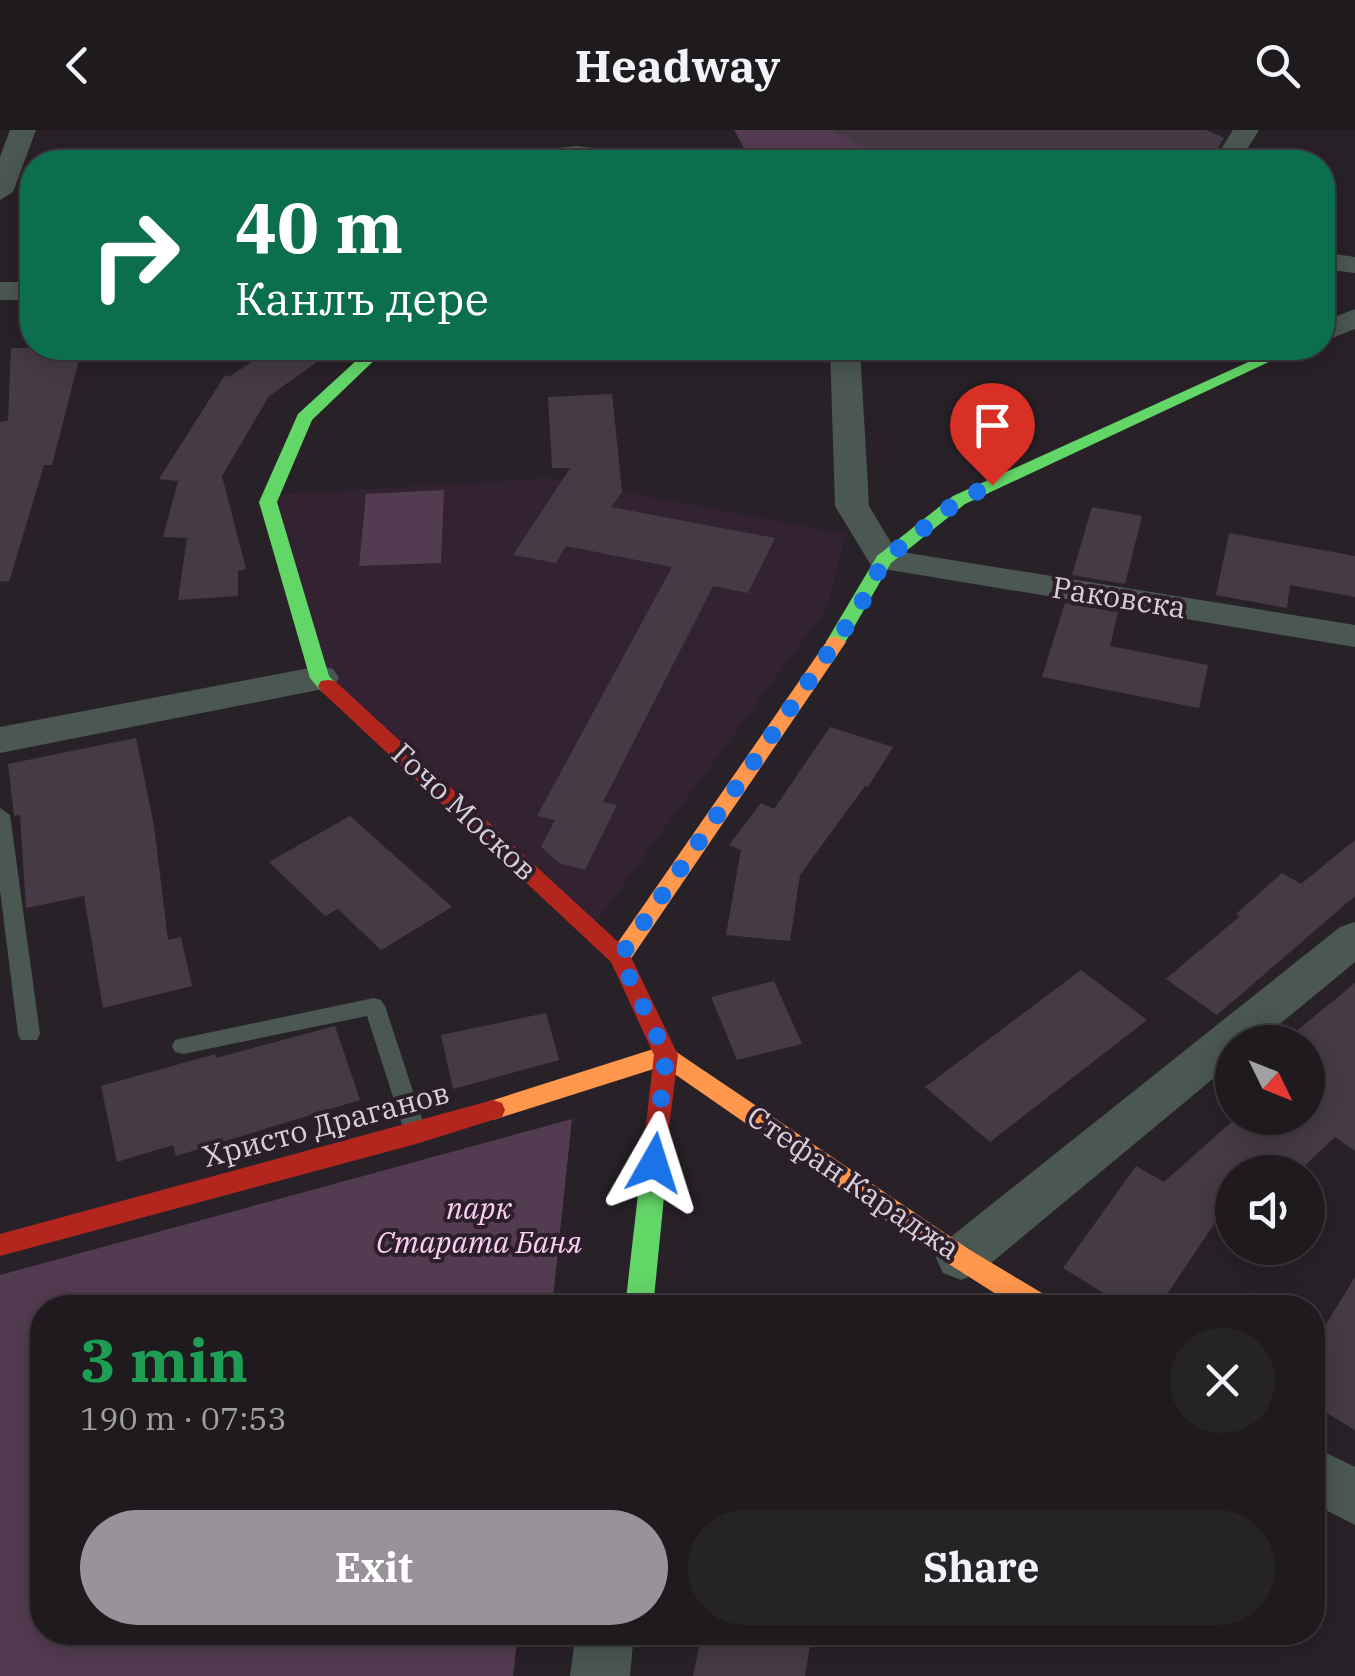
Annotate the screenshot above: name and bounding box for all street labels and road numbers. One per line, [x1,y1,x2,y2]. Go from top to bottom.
street label: Раковска [1050,567,1189,626]
street label: Гочо Москов [384,734,546,888]
street label: Христо Драганов [198,1072,453,1175]
street label: Стефан Караджа [740,1096,968,1267]

